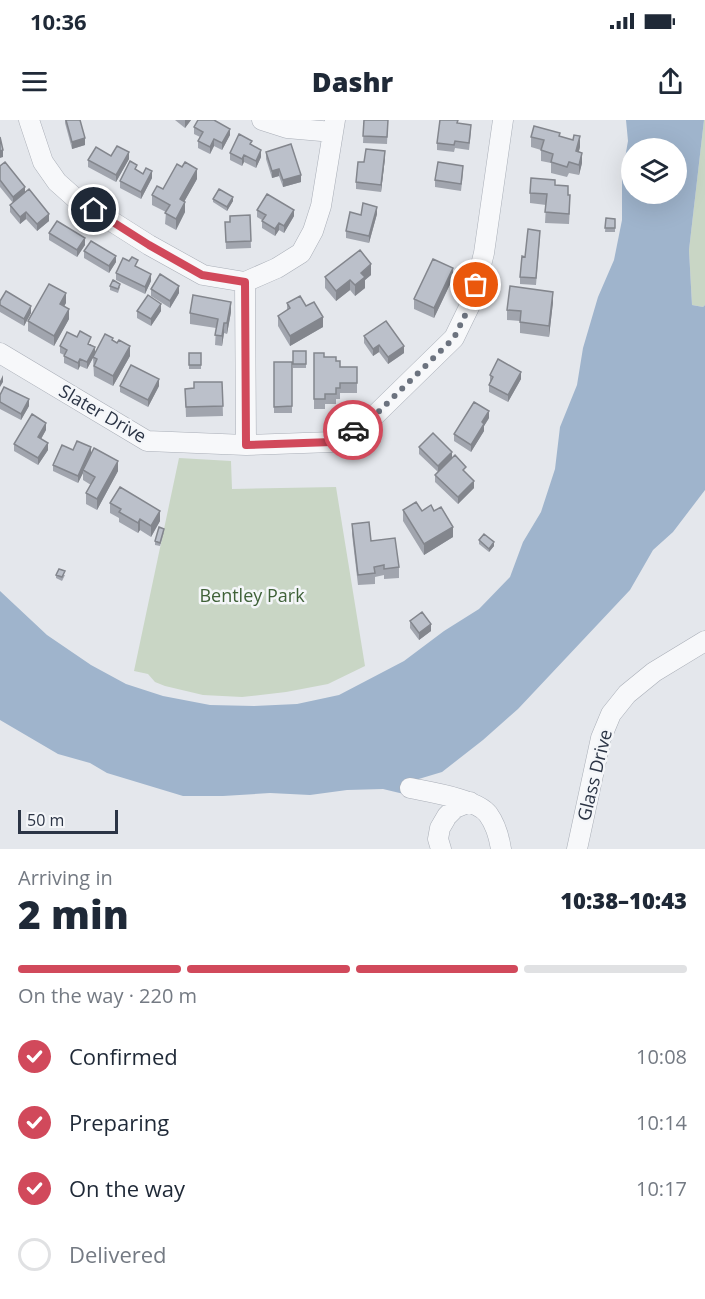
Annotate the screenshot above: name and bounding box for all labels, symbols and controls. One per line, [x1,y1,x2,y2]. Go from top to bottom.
text: 10:36 [30,6,87,36]
text: Dashr [312,63,393,100]
icon: menu [18,65,51,98]
icon: share [654,65,687,98]
map controls [621,138,687,204]
button: layers [621,138,687,204]
pin [68,184,119,235]
icon: home [77,193,110,226]
pin [450,259,501,310]
icon: bag [459,268,492,301]
street label: Slater Drive [55,378,151,448]
courier [323,400,383,460]
icon: car [337,414,370,447]
park label: Bentley Park [199,583,305,607]
street label: Glass Drive [571,727,617,823]
scale bar [18,807,118,834]
text: 50 m [27,809,64,831]
text: Arriving in [18,864,113,891]
text: 10:38–10:43 [560,885,687,915]
text: 2 min [18,887,129,940]
text: On the way · 220 m [18,982,197,1009]
icon: check [18,1040,51,1073]
text: Confirmed [69,1041,178,1071]
text: 10:08 [636,1043,687,1070]
icon: check [18,1106,51,1139]
text: Preparing [69,1107,169,1137]
text: 10:14 [636,1109,687,1136]
icon: check [18,1172,51,1205]
text: On the way [69,1173,185,1203]
text: 10:17 [636,1175,687,1202]
text: Delivered [69,1239,167,1269]

